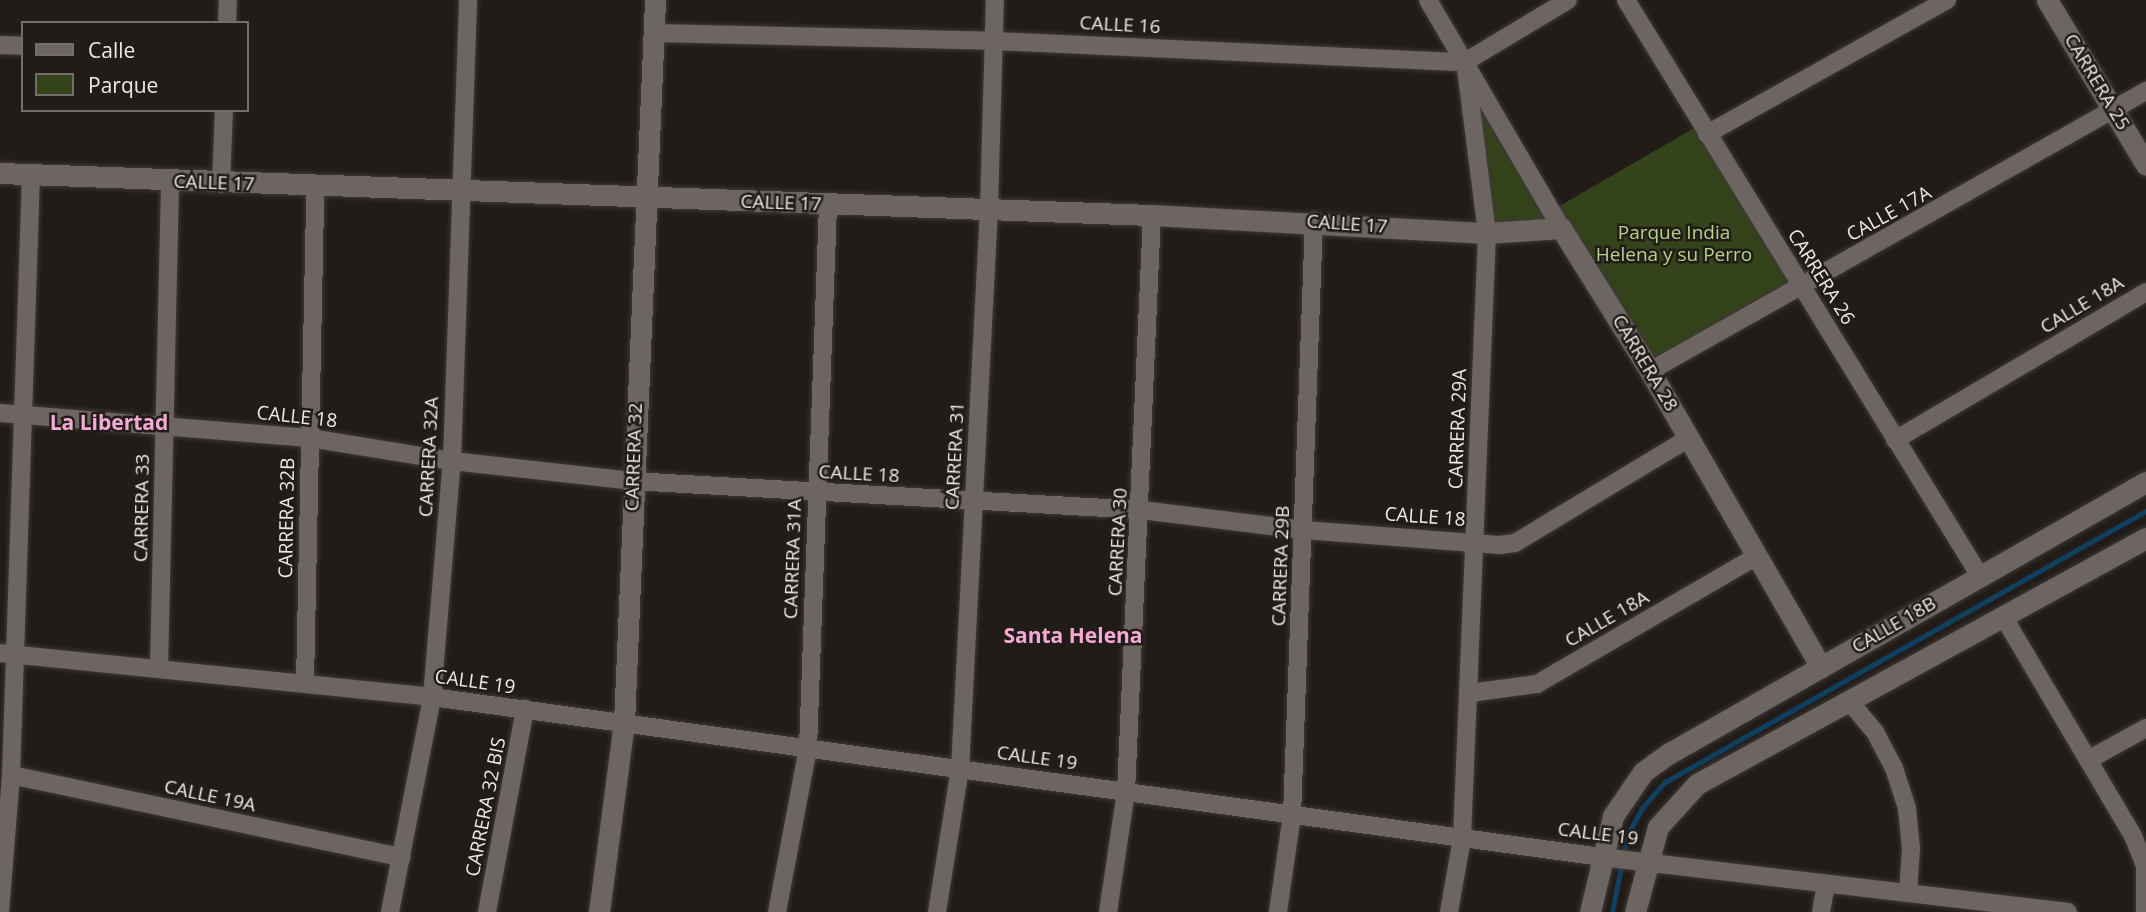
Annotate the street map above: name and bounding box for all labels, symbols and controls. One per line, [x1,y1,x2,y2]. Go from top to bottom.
street label: CALLE 16 [1079,11,1161,39]
legend [21,21,248,112]
street label: CARRERA 25 [2059,30,2135,134]
text: Calle [88,36,135,64]
text: Parque [88,71,158,99]
street label: CALLE 17 [173,170,255,196]
street label: CALLE 17A [1843,181,1935,247]
street label: CALLE 17 [740,190,822,216]
street label: CALLE 17 [1306,210,1388,238]
park label: Parque India Helena y su Perro [1596,222,1752,266]
street label: CARRERA 26 [1783,225,1859,329]
street label: CALLE 18A [2036,271,2128,339]
street label: CARRERA 28 [1607,311,1683,415]
street label: CARRERA 29A [1445,368,1471,490]
street label: CARRERA 32A [414,396,444,518]
street label: CALLE 18 [256,401,338,433]
street label: CARRERA 31 [941,401,969,511]
street label: CARRERA 32 [621,402,647,512]
district label: La Libertad [50,409,168,435]
street label: CARRERA 33 [130,454,154,562]
street label: CARRERA 32B [275,457,299,579]
street label: CALLE 18 [818,460,900,488]
street label: CARRERA 30 [1104,487,1132,597]
street label: CARRERA 31A [780,498,806,620]
street label: CALLE 18 [1384,503,1466,531]
street label: CARRERA 29B [1268,505,1294,627]
street label: CALLE 18A [1561,586,1653,652]
street label: CALLE 18B [1848,592,1940,658]
district label: Santa Helena [1003,622,1143,648]
street label: CALLE 19 [433,665,517,699]
street label: CARRERA 32 BIS [461,735,511,879]
street label: CALLE 19 [995,741,1079,775]
street label: CALLE 19A [162,775,258,817]
street label: CALLE 19 [1556,818,1640,850]

